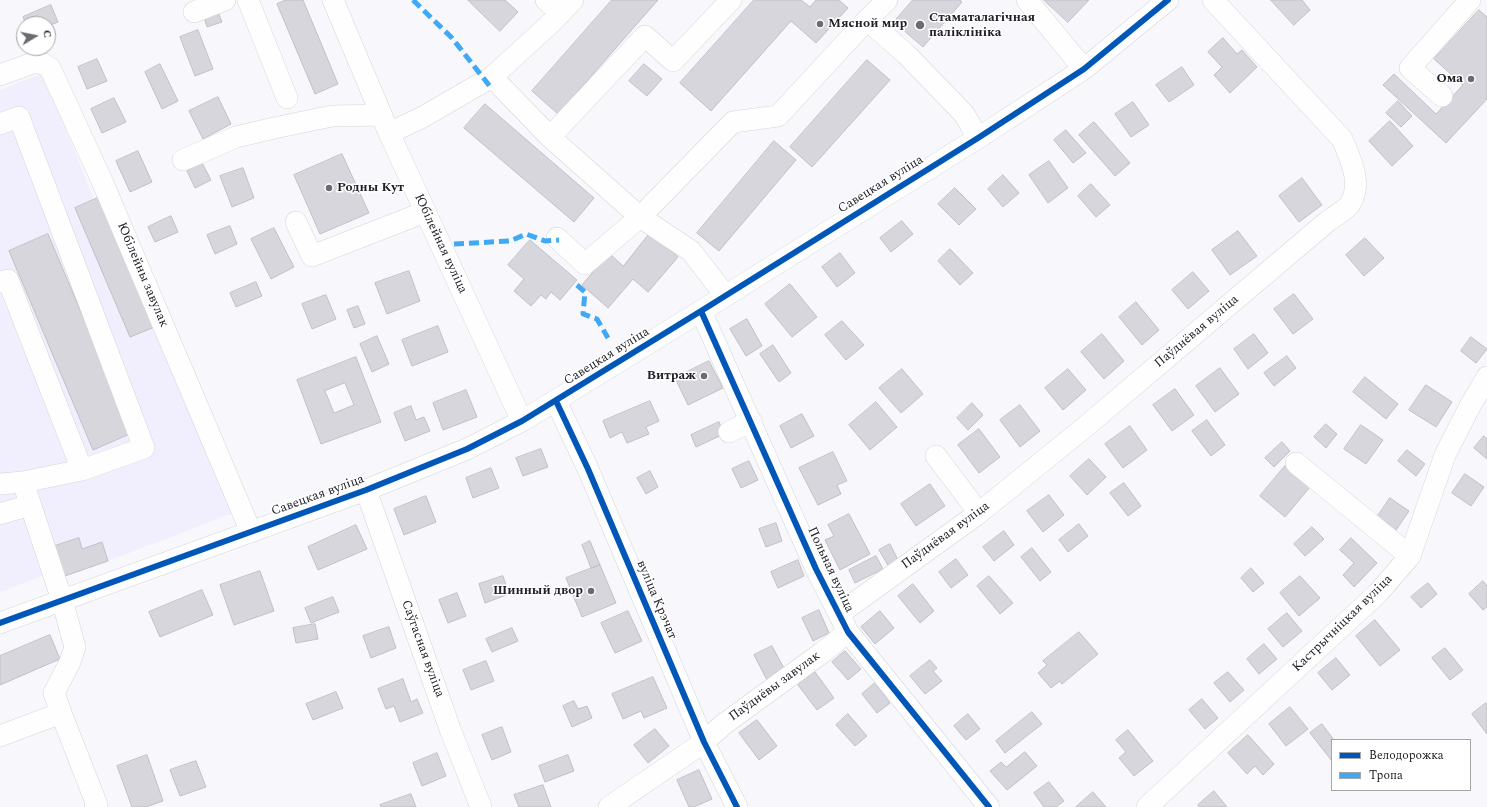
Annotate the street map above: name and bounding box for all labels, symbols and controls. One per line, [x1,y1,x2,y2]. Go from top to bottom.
place label: Стаматалагічная паліклініка [929,10,1035,41]
north arrow [16,16,56,56]
place label: Мясной мир [828,16,907,32]
marker: Мясной мир [815,19,825,29]
marker: Стаматалагічная паліклініка [914,19,926,31]
text: С [38,29,56,39]
place label: Ома [1436,71,1463,87]
marker: Ома [1466,74,1476,84]
street label: Савецкая вуліца [835,152,927,218]
place label: Родны Кут [337,180,404,196]
marker: Родны Кут [324,183,334,193]
street label: Юбілейная вуліца [410,192,470,296]
street label: Юбілейны завулак [113,220,171,330]
street label: Паўднёвая вуліца [1152,292,1242,372]
street label: Савецкая вуліца [561,324,653,390]
place label: Витраж [647,368,696,384]
marker: Витраж [699,371,709,381]
street label: Савецкая вуліца [269,472,367,520]
street label: Паўднёвая вуліца [899,499,993,573]
street label: Польная вуліца [803,525,857,615]
street label: вуліца Крэчат [632,558,680,642]
street label: Кастрычніцкая вуліца [1290,572,1396,676]
place label: Шинный двор [493,583,583,599]
marker: Шинный двор [586,586,596,596]
street label: Саўгасная вуліца [397,598,447,700]
street label: Паўднёвы завулак [726,649,824,725]
legend [1331,739,1471,791]
text: Велодорожка [1369,746,1444,765]
text: Тропа [1369,766,1403,785]

